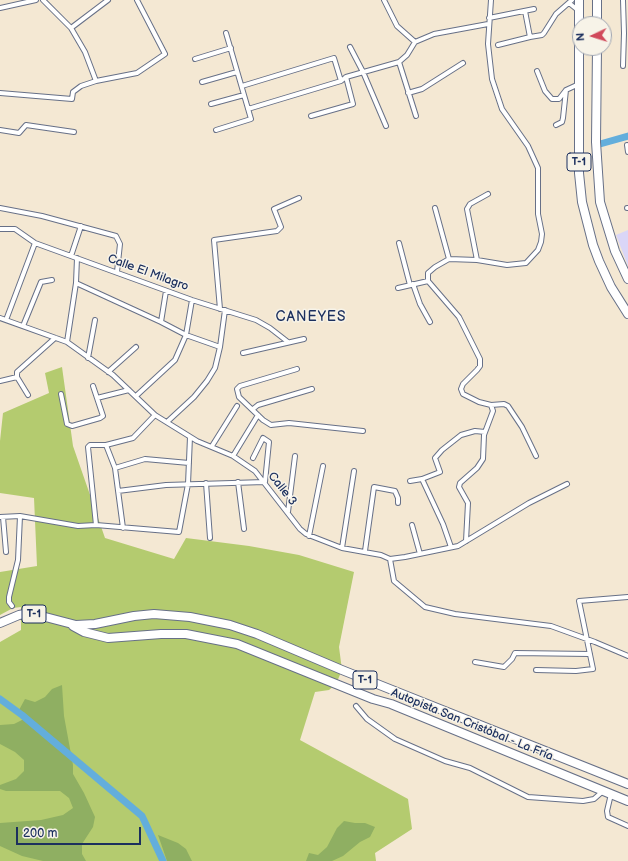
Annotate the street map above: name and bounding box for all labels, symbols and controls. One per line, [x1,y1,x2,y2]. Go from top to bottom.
north arrow [572,16,612,56]
text: N [574,32,587,41]
road number: T-1 [567,153,591,171]
street label: Calle El Milagro [106,252,190,294]
district label: CANEYES [275,309,347,325]
street label: Calle 3 [265,469,299,509]
road number: T-1 [22,605,46,623]
road number: T-1 [353,671,377,689]
street label: Autopista San Cristóbal - La Fría [389,686,555,764]
scale bar [18,819,143,845]
text: 200 m [23,826,57,841]

